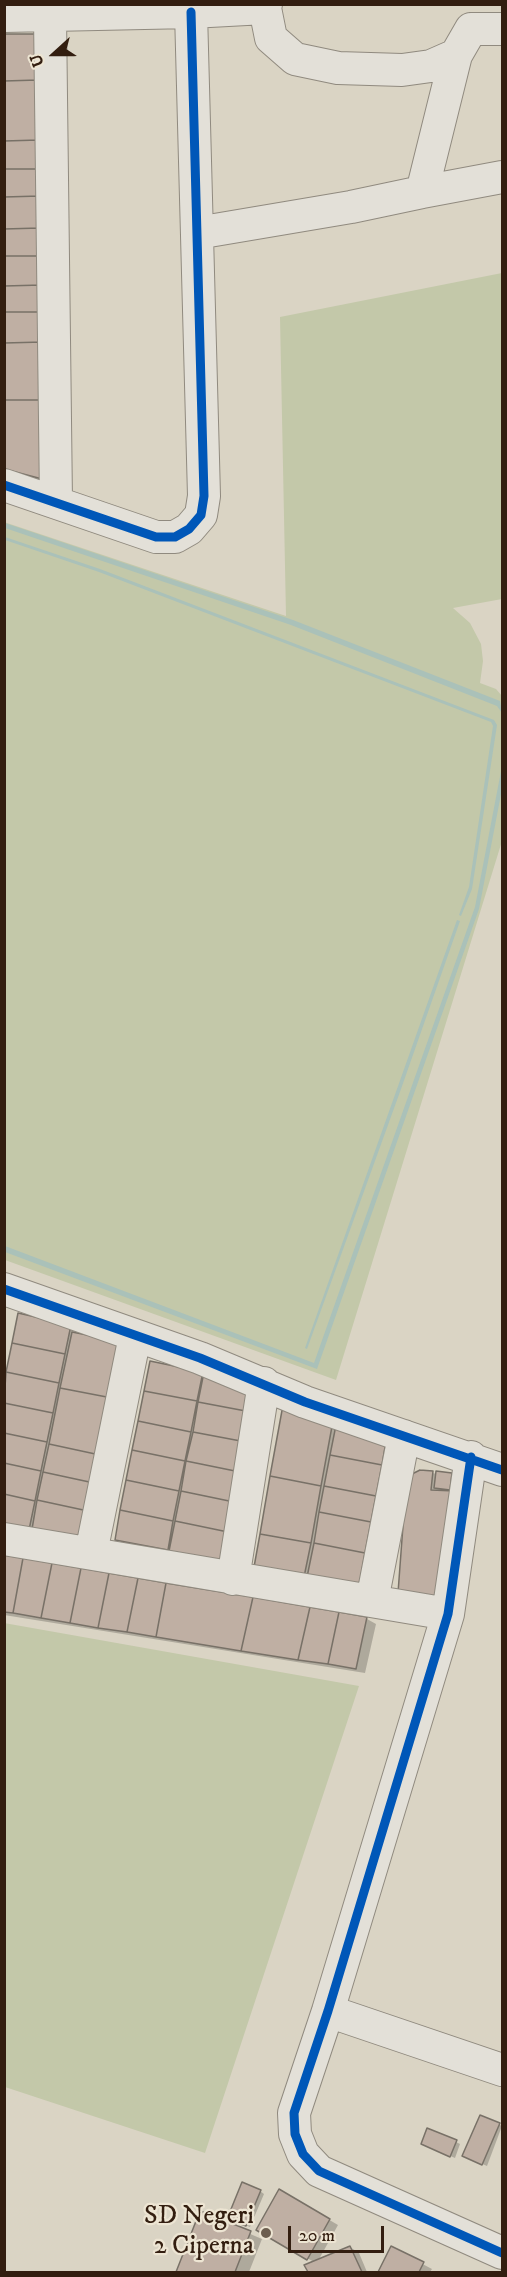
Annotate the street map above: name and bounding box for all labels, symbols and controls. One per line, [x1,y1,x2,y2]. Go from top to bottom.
north arrow [24,24,84,84]
text: U [26,51,49,70]
place label: SD Negeri 2 Ciperna [144,2202,254,2264]
scale bar [291,2214,387,2252]
text: 20 m [299,2225,335,2247]
marker: SD Negeri 2 Ciperna [259,2226,273,2240]

